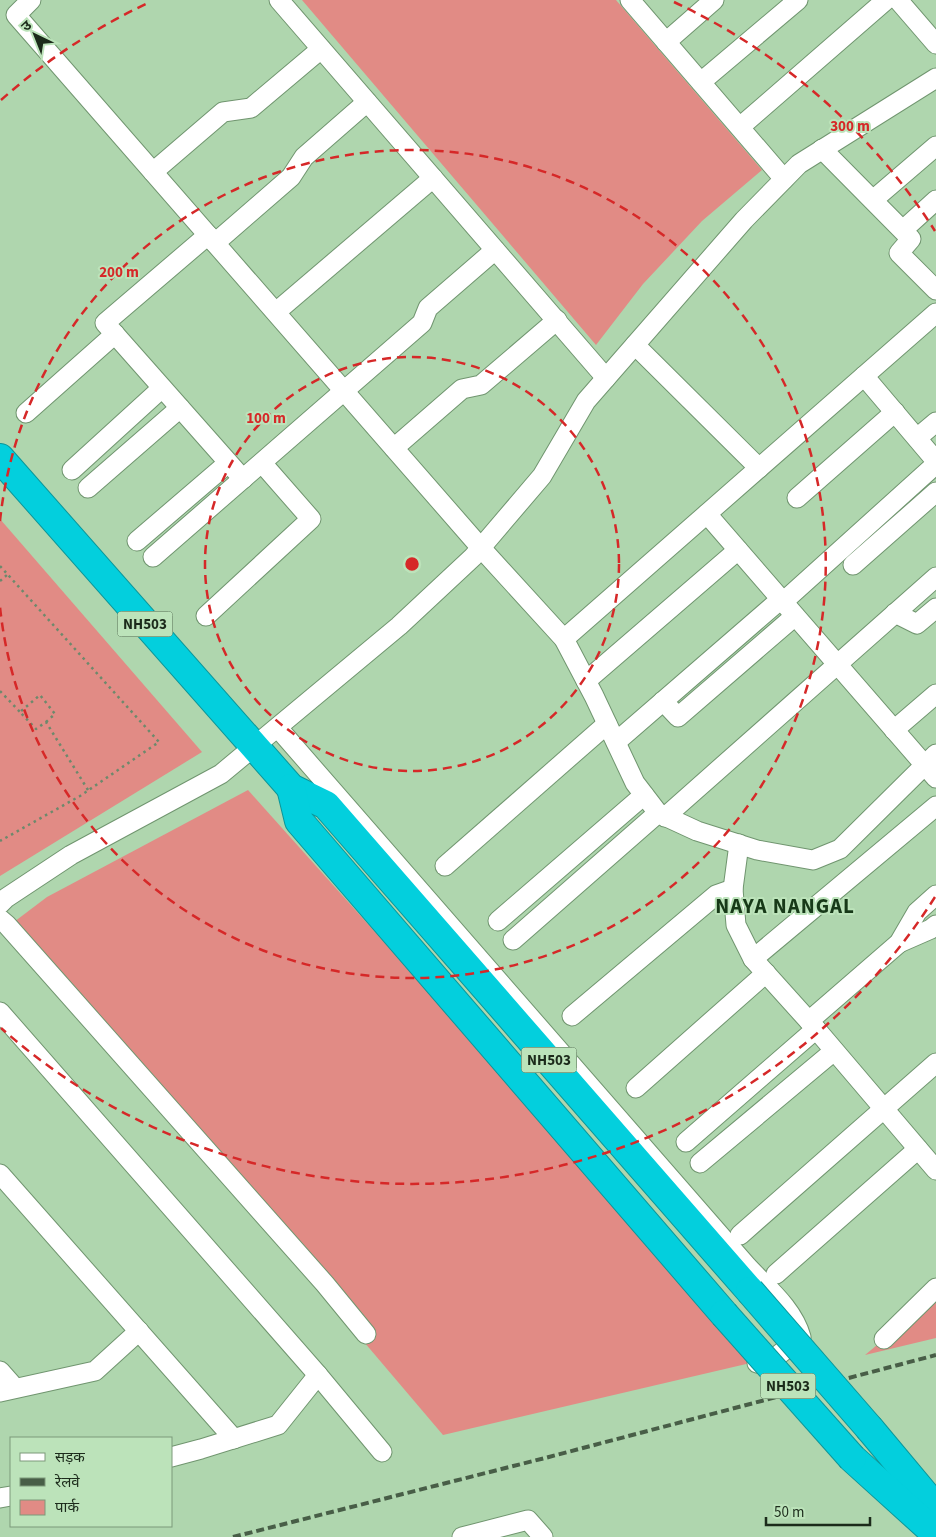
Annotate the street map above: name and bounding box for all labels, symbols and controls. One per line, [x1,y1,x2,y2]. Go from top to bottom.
north arrow [10,10,60,60]
text: उ [17,16,37,36]
text: 300 m [830,116,870,137]
text: 200 m [99,262,139,283]
text: 100 m [246,408,286,429]
centre of rings [403,555,421,573]
road number: NH503 [118,612,172,636]
district label: NAYA NANGAL [715,891,855,921]
road number: NH503 [522,1048,576,1072]
road number: NH503 [760,1374,816,1398]
legend [10,1437,172,1527]
text: सड़क [55,1447,85,1468]
text: रेलवे [54,1472,80,1493]
scale bar [766,1494,870,1526]
text: पार्क [55,1497,79,1518]
text: 50 m [774,1502,804,1523]

